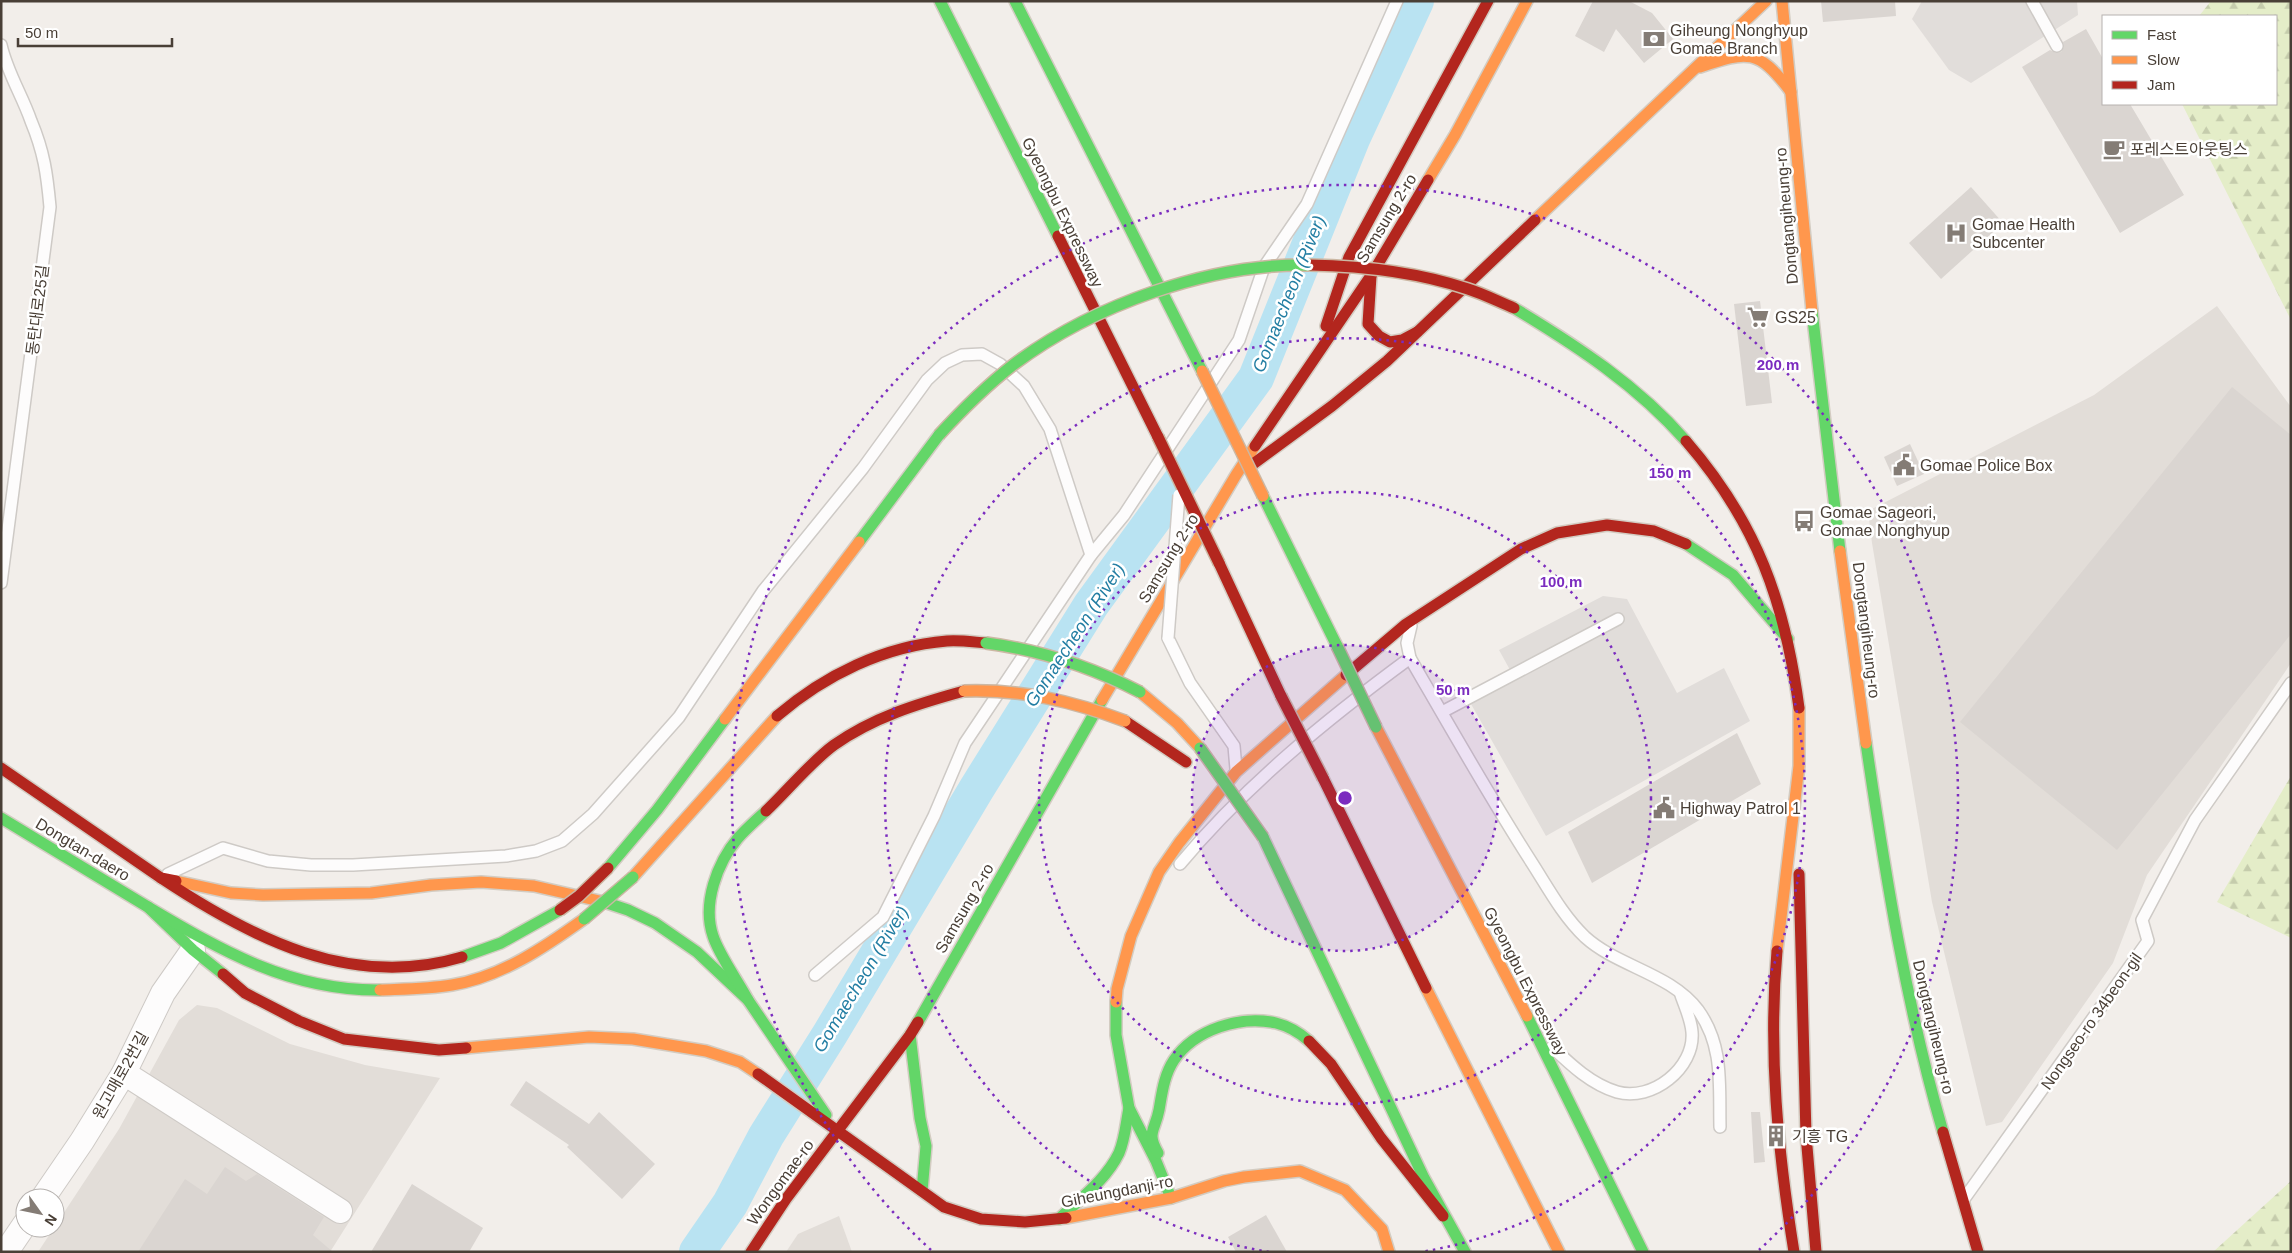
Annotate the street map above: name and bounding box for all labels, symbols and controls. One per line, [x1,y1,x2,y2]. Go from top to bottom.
scale bar [18,15,171,47]
legend [2102,15,2277,105]
place label: Giheung Nonghyup Gomae Branch [1670,22,1808,57]
text: 50 m [25,24,58,41]
bank icon: Giheung Nonghyup Gomae Branch [1641,26,1667,52]
text: Fast [2147,26,2177,43]
text: Slow [2147,51,2180,68]
text: Jam [2147,76,2175,93]
street label: Gyeongbu Expressway [1019,135,1106,290]
cafe icon: 포레스트아웃팅스 [2101,136,2127,162]
place label: 포레스트아웃팅스 [2130,141,2248,158]
street label: Dongtangiheung-ro [1772,147,1801,285]
street label: Samsung 2-ro [1353,171,1420,266]
water label: Gomaecheon (River) [1248,213,1330,375]
place label: Gomae Health Subcenter [1972,216,2075,251]
hospital icon: Gomae Health Subcenter [1943,220,1969,246]
street label: 동탄대로25길 [23,264,52,356]
supermarket icon: GS25 [1745,304,1771,330]
place label: GS25 [1775,309,1816,326]
text: 200 m [1757,356,1799,373]
public building icon: Gomae Police Box [1891,452,1917,478]
place label: Gomae Police Box [1920,457,2053,474]
text: 150 m [1649,464,1691,481]
place label: Gomae Sageori, Gomae Nonghyup [1820,504,1950,539]
bus stop icon: Gomae Sageori, Gomae Nonghyup [1791,508,1817,534]
street label: Samsung 2-ro [1135,511,1202,606]
water label: Gomaecheon (River) [1021,559,1129,711]
street label: Dongtangiheung-ro [1850,561,1883,699]
text: 100 m [1540,573,1582,590]
text: 50 m [1436,681,1470,698]
centre of rings [1336,789,1354,807]
public building icon: Highway Patrol 1 [1651,795,1677,821]
place label: Highway Patrol 1 [1680,800,1801,817]
street label: Dongtan-daero [33,815,133,884]
street label: Samsung 2-ro [932,860,997,956]
water label: Gomaecheon (River) [809,902,913,1056]
street label: Gyeongbu Expressway [1481,904,1570,1058]
street label: Nongseo-ro 34beon-gil [2038,950,2145,1093]
street label: Dongtangiheung-ro [1910,958,1957,1096]
street label: 원고매로2번길 [89,1029,151,1122]
building icon: 기흥 TG [1763,1123,1789,1149]
place label: 기흥 TG [1792,1128,1848,1145]
street label: Wongomae-ro [744,1136,817,1228]
street label: Giheungdanji-ro [1060,1172,1175,1211]
north arrow [15,1188,65,1238]
text: N [41,1211,60,1229]

